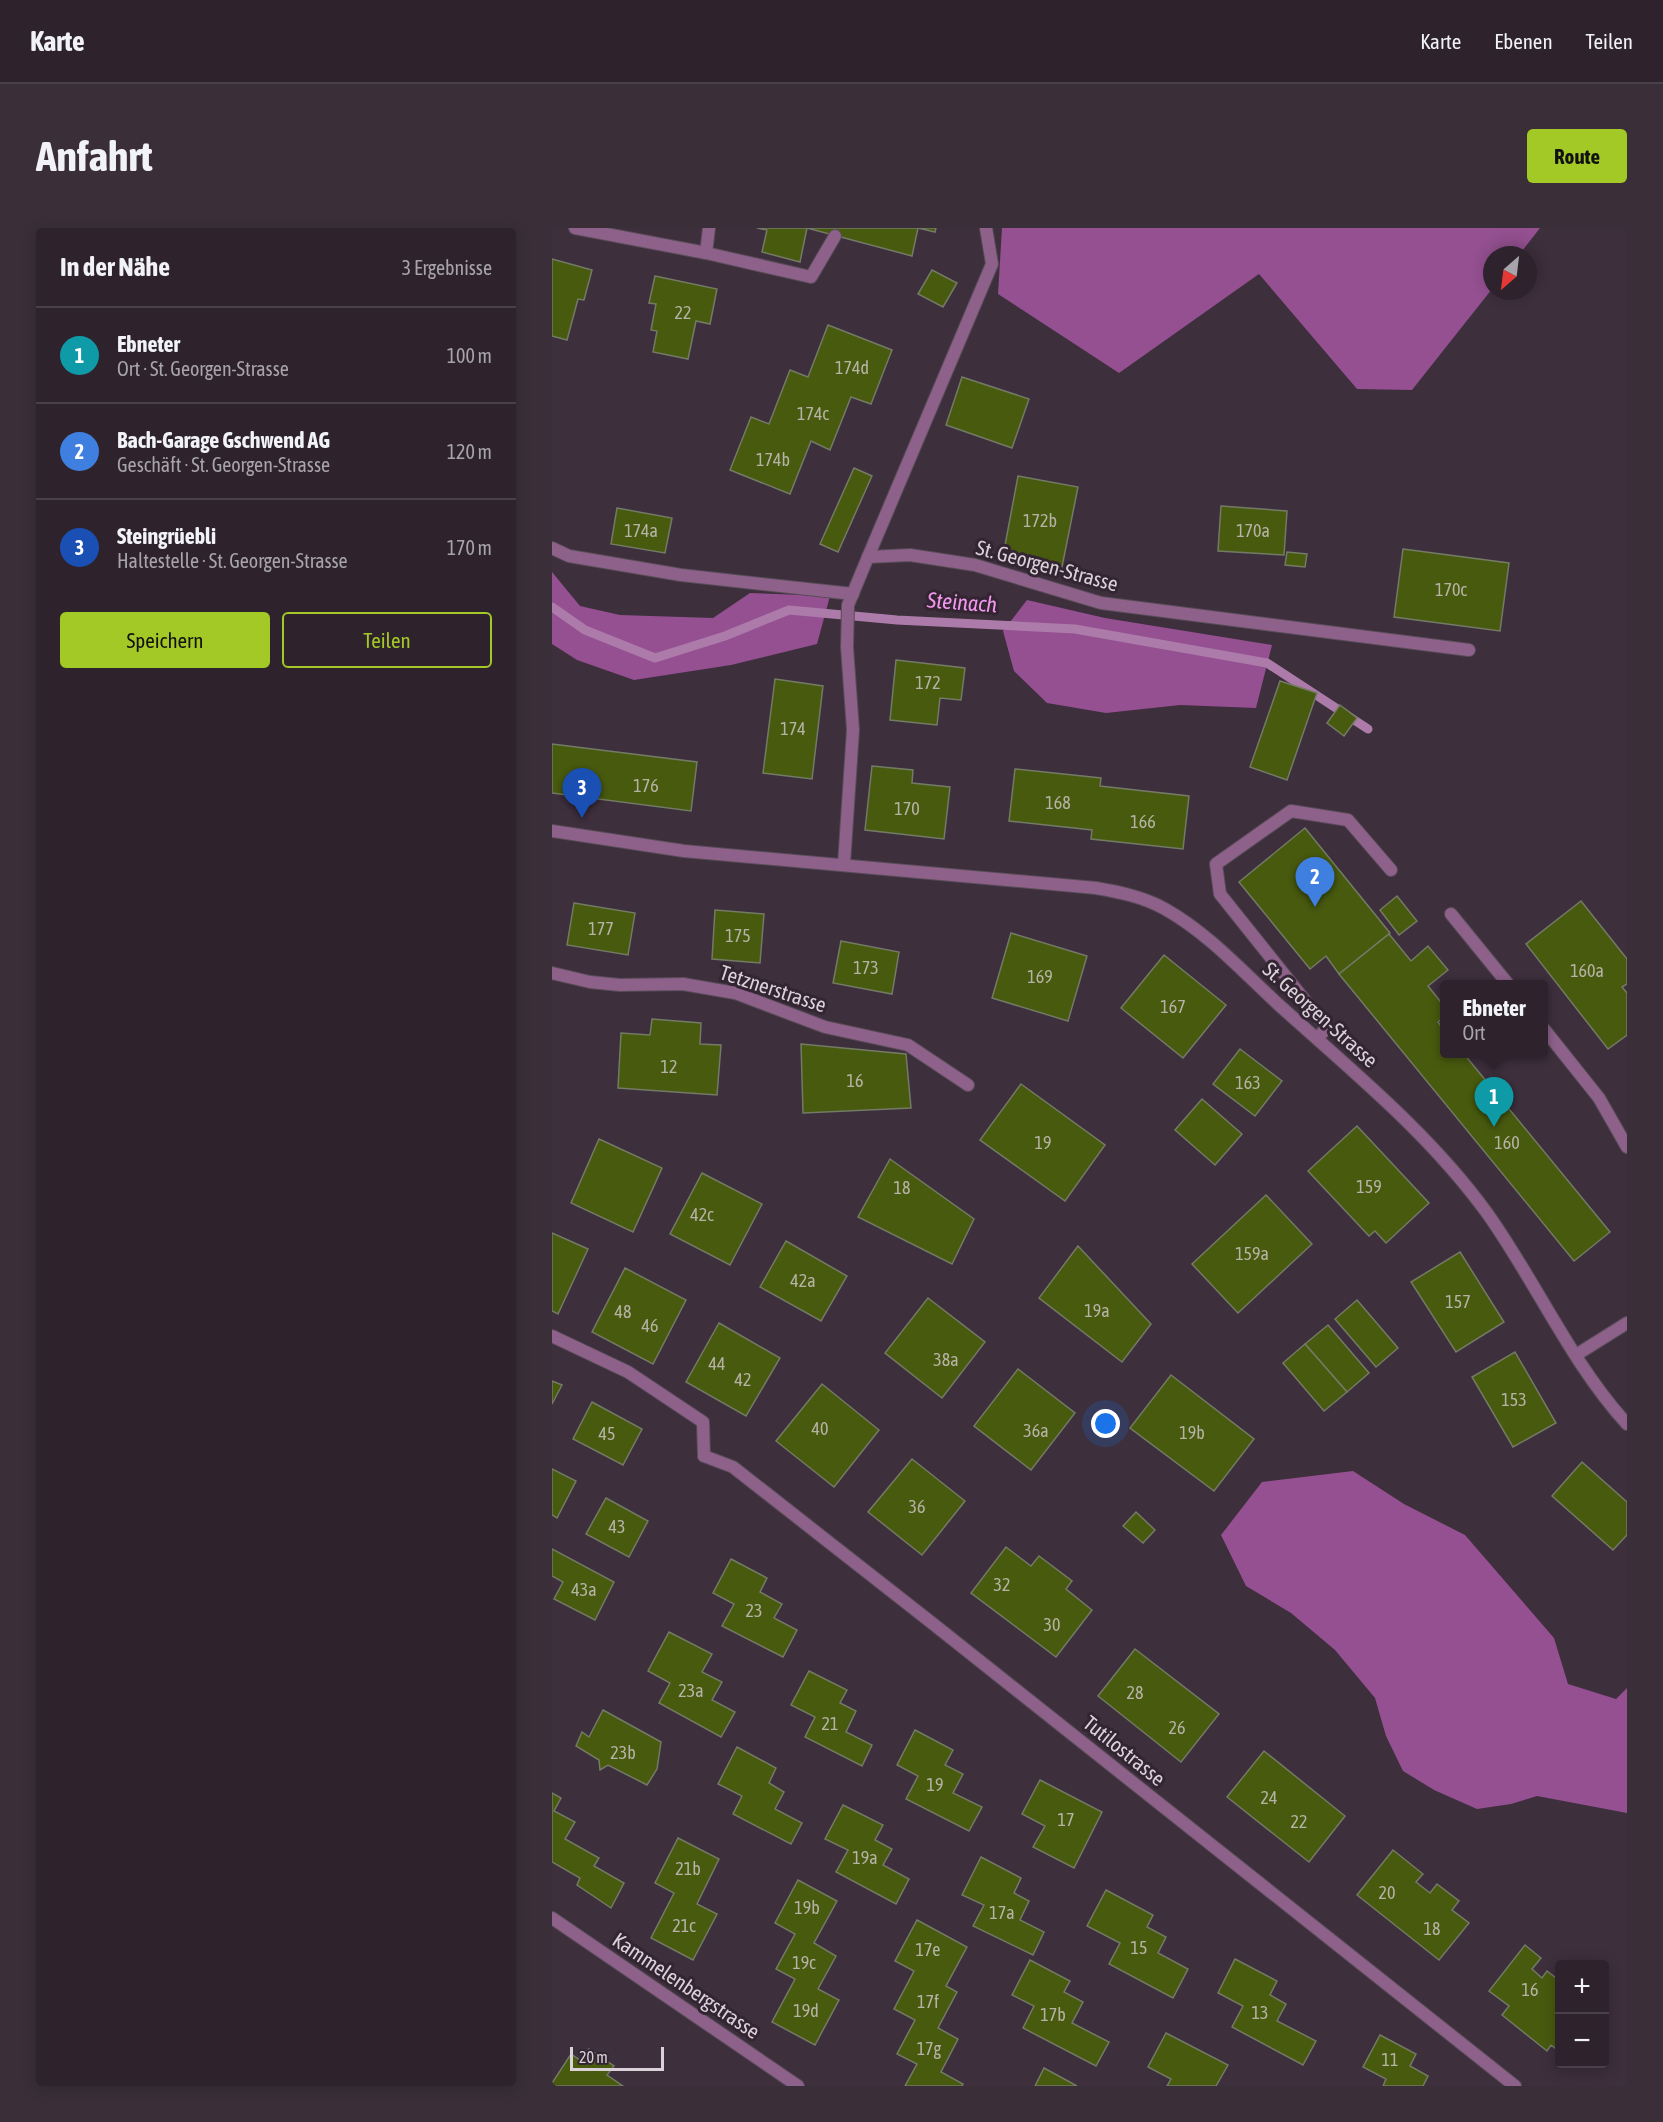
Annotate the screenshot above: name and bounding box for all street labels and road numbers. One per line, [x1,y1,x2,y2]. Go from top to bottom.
street label: St. Georgen-Strasse [974,535,1121,595]
street label: St. Georgen-Strasse [1258,957,1383,1072]
street label: Tetznerstrasse [717,960,830,1017]
street label: Tutilostrasse [1079,1710,1170,1790]
street label: Kammelenbergstrasse [609,1927,765,2043]

